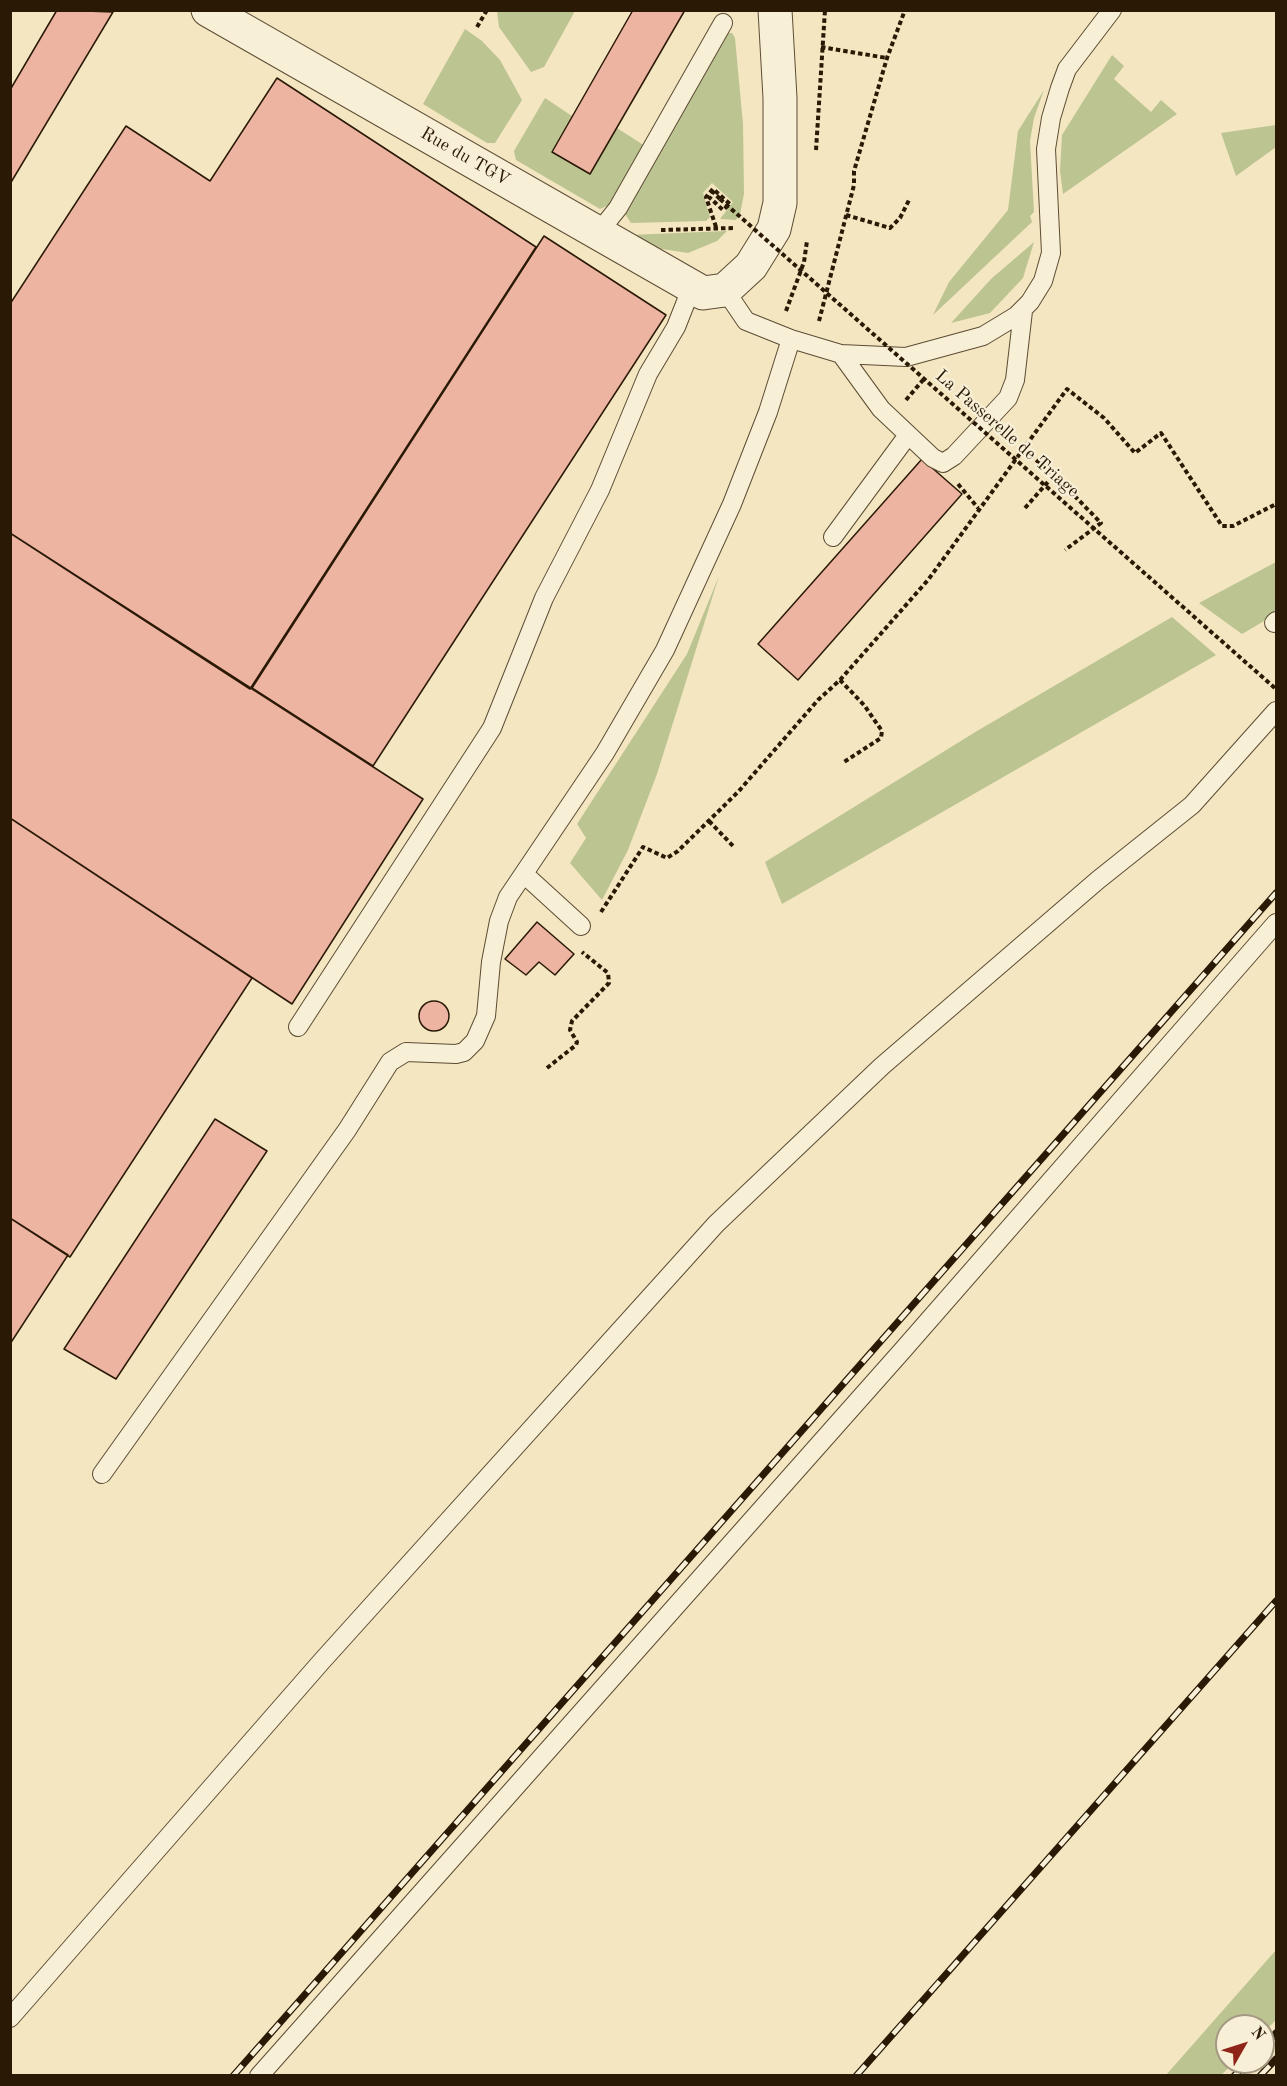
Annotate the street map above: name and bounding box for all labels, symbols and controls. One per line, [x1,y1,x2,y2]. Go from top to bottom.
street label: Rue du TGV [416,123,514,191]
street label: La Passerelle de Triage [931,366,1083,502]
north arrow [1215,2014,1275,2074]
text: N [1247,2024,1267,2044]

